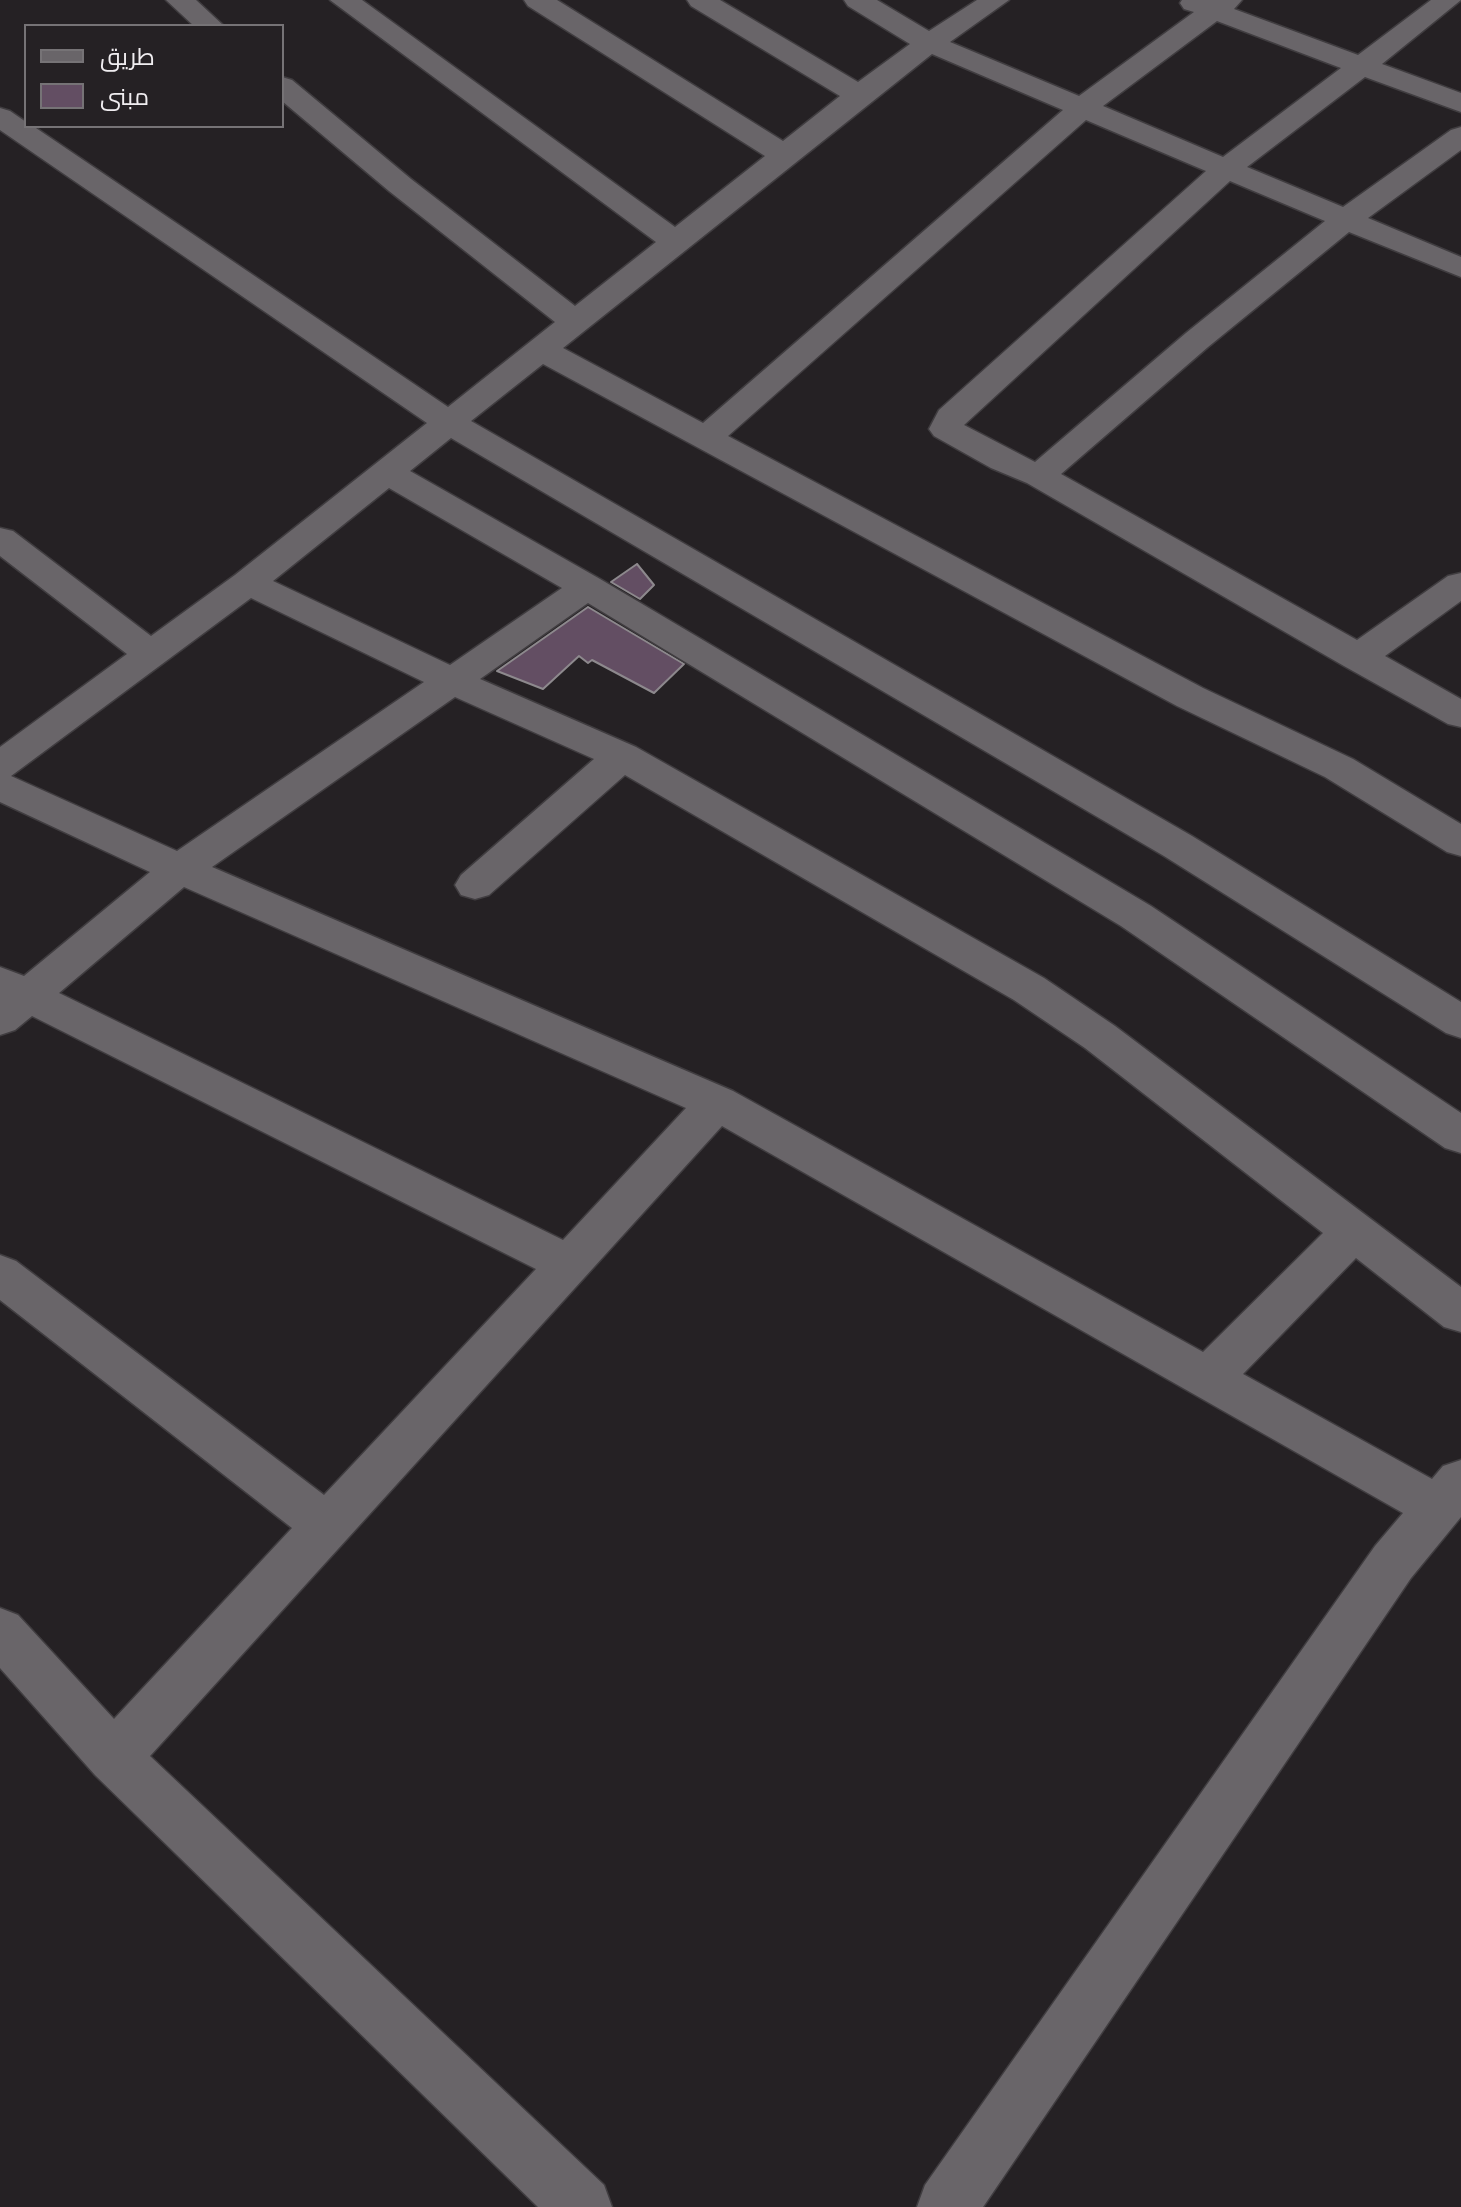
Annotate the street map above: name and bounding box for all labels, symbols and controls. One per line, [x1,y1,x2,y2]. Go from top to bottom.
legend [24,24,284,128]
text: طريق [100,43,155,71]
text: مبنى [100,83,149,111]

